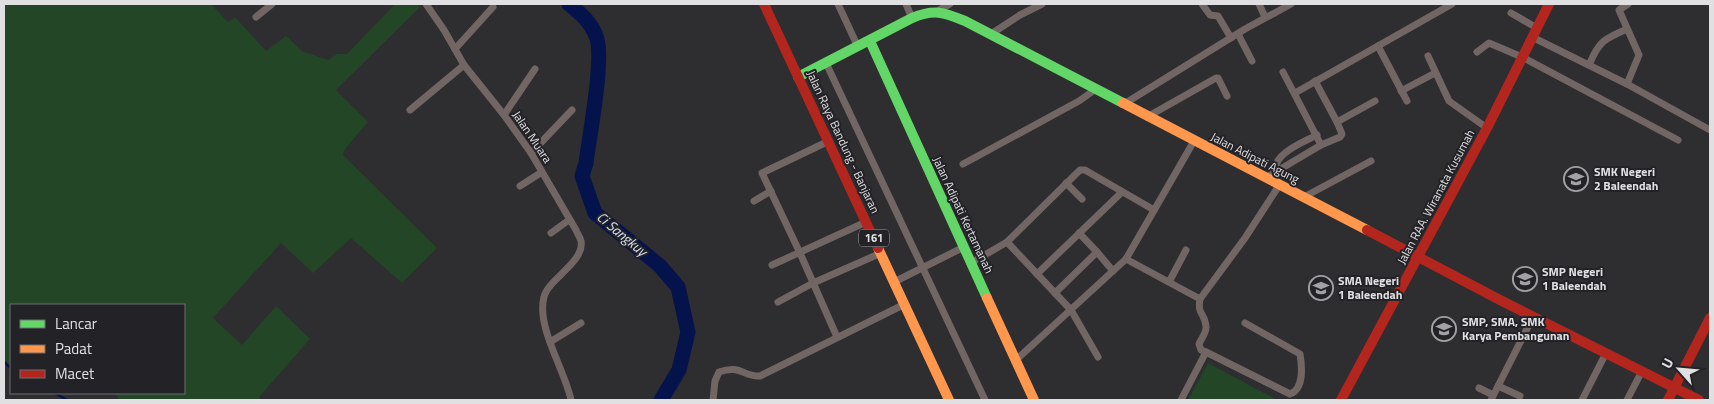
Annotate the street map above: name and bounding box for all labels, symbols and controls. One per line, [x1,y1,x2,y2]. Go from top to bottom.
street label: Jalan Raya Bandung - Banjaran [802,67,885,216]
street label: Jalan Muara [508,107,557,167]
street label: Jalan RAA. Wiranata Kusumah [1392,126,1479,268]
street label: Jalan Adipati Agung [1208,127,1303,188]
street label: Jalan Adipati Kertamanah [928,153,999,276]
place label: SMK Negeri 2 Baleendah [1594,162,1658,195]
school or university icon: SMK Negeri 2 Baleendah [1563,166,1589,192]
water label: Ci Sangkuy [593,206,653,262]
road number: 161 [859,230,889,247]
place label: SMP Negeri 1 Baleendah [1542,262,1606,295]
school or university icon: SMP Negeri 1 Baleendah [1512,266,1538,292]
place label: SMA Negeri 1 Baleendah [1338,271,1402,304]
school or university icon: SMA Negeri 1 Baleendah [1308,275,1334,301]
legend [10,304,185,394]
text: Lancar [55,312,97,335]
place label: SMP, SMA, SMK Karya Pembangunan [1462,312,1569,345]
school or university icon: SMP, SMA, SMK Karya Pembangunan [1431,316,1457,342]
text: Padat [55,337,93,360]
north arrow [1654,344,1704,394]
text: U [1656,354,1678,372]
text: Macet [55,362,95,385]

